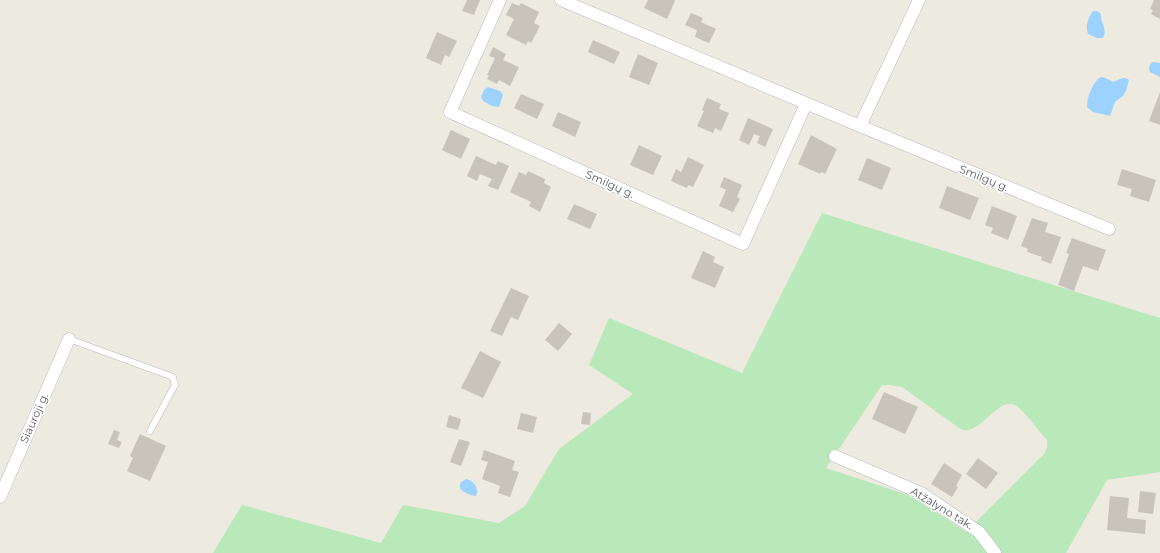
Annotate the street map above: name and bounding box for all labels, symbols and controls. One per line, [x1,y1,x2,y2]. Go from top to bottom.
street label: Smilgų g. [957,162,1011,194]
street label: Smilgų g. [583,167,637,201]
street label: Siauroji g. [17,391,51,445]
street label: Atžalyno tak. [908,484,976,532]

